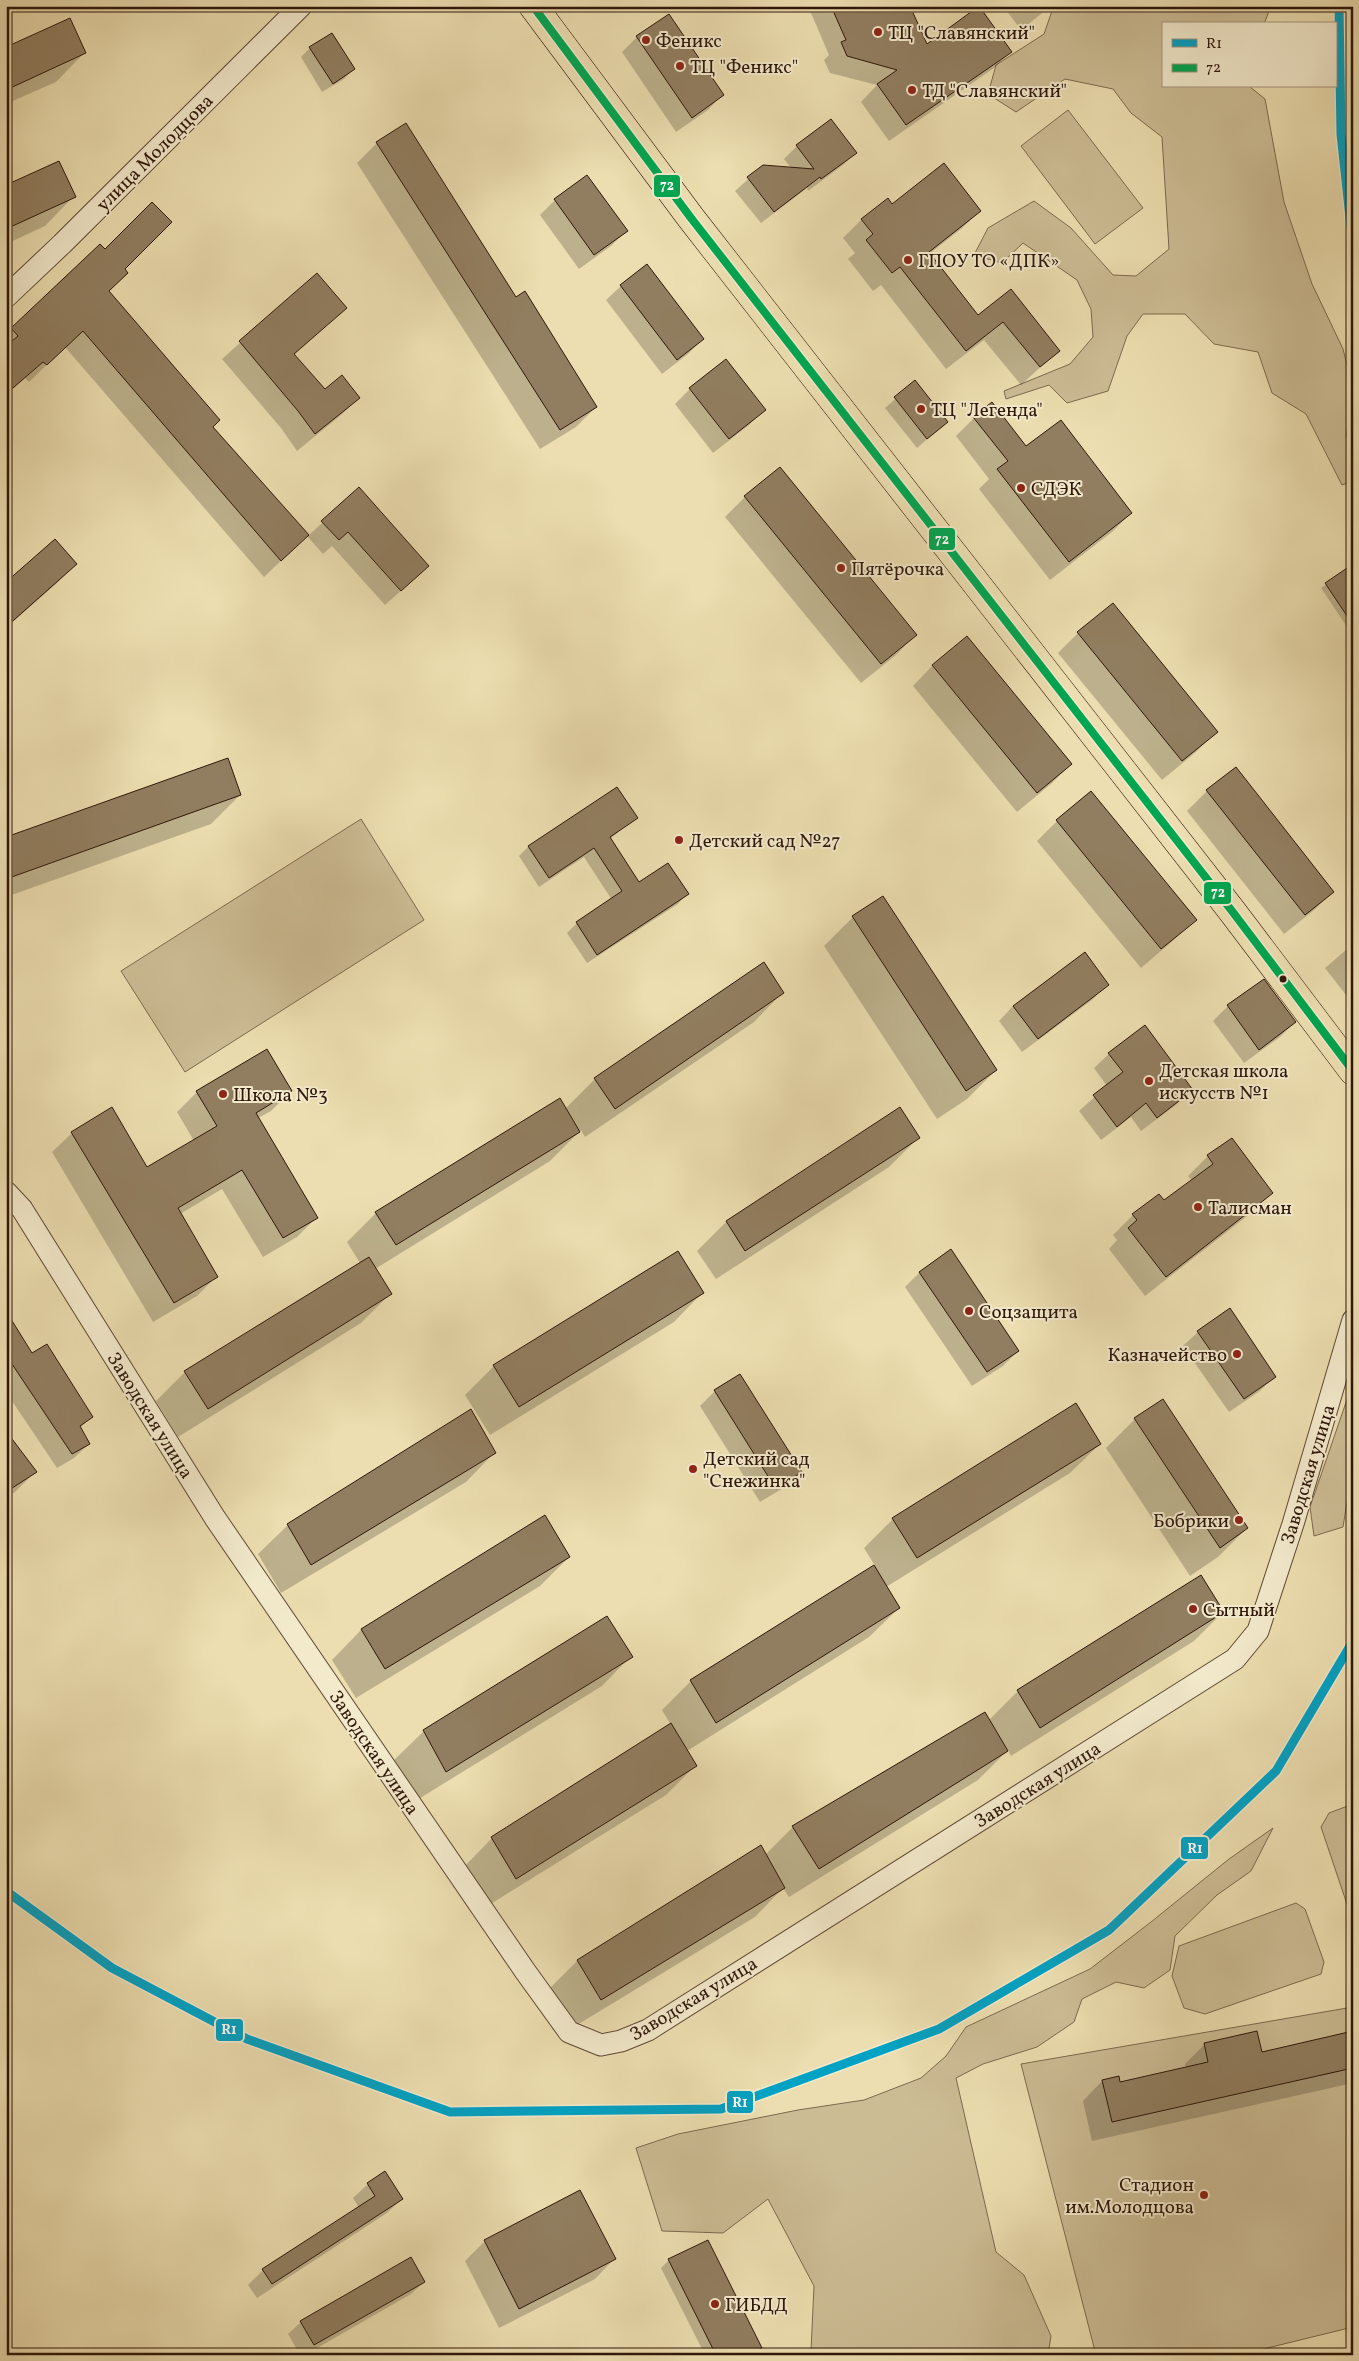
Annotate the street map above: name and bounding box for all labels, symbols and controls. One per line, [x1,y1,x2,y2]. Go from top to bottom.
place label: ТЦ "Славянский" [888,21,1035,47]
legend [1162,22,1336,88]
marker: ТЦ "Славянский" [872,26,884,38]
place label: Феникс [656,29,722,55]
marker: Феникс [640,34,652,46]
text: R1 [1206,34,1222,55]
place label: ТЦ "Феникс" [690,55,798,81]
text: 72 [1206,58,1221,79]
marker: ТЦ "Феникс" [674,60,686,72]
place label: ТД "Славянский" [922,79,1067,105]
marker: ТД "Славянский" [906,84,918,96]
street label: улица Молодцова [91,89,220,218]
line badge: 72 [653,174,681,198]
text: 72 [660,177,674,196]
place label: ГПОУ ТО «ДПК» [918,249,1060,275]
marker: ГПОУ ТО «ДПК» [902,254,914,266]
place label: ТЦ "Легенда" [931,398,1043,424]
marker: ТЦ "Легенда" [915,403,927,415]
place label: СДЭК [1031,477,1081,503]
marker: СДЭК [1015,482,1027,494]
line badge: 72 [928,527,956,551]
text: 72 [935,531,949,550]
place label: Пятёрочка [851,557,944,583]
marker: Пятёрочка [835,562,847,574]
place label: Детский сад №27 [689,829,840,855]
marker: Детский сад №27 [673,834,685,846]
line badge: 72 [1203,881,1232,905]
text: 72 [1211,884,1225,903]
unlabelled marker [1278,974,1288,984]
place label: Детская школа искусств №1 [1159,1059,1289,1107]
marker: Детская школа искусств №1 [1143,1075,1155,1087]
place label: Школа №3 [233,1083,328,1109]
marker: Школа №3 [217,1088,229,1100]
place label: Талисман [1208,1196,1292,1222]
marker: Талисман [1192,1201,1204,1213]
place label: Соцзащита [979,1300,1078,1326]
marker: Соцзащита [963,1305,975,1317]
place label: Казначейство [1108,1343,1227,1369]
street label: Заводская улица [100,1348,199,1484]
marker: Казначейство [1231,1348,1243,1360]
street label: Заводская улица [1275,1401,1343,1548]
place label: Детский сад "Снежинка" [703,1447,810,1495]
marker: Детский сад "Снежинка" [687,1463,699,1475]
place label: Бобрики [1153,1509,1229,1535]
marker: Бобрики [1233,1514,1245,1526]
place label: Сытный [1203,1598,1275,1624]
marker: Сытный [1187,1603,1199,1615]
street label: Заводская улица [322,1686,425,1820]
street label: Заводская улица [970,1736,1106,1835]
line badge: R1 [1180,1836,1209,1860]
text: R1 [1187,1840,1203,1859]
street label: Заводская улица [625,1951,763,2048]
line badge: R1 [215,2018,244,2042]
text: R1 [221,2021,237,2040]
line badge: R1 [726,2090,754,2114]
text: R1 [732,2094,748,2113]
place label: Стадион им.Молодцова [1065,2173,1194,2221]
marker: Стадион им.Молодцова [1198,2189,1210,2201]
place label: ГИБДД [725,2293,788,2319]
marker: ГИБДД [709,2298,721,2310]

